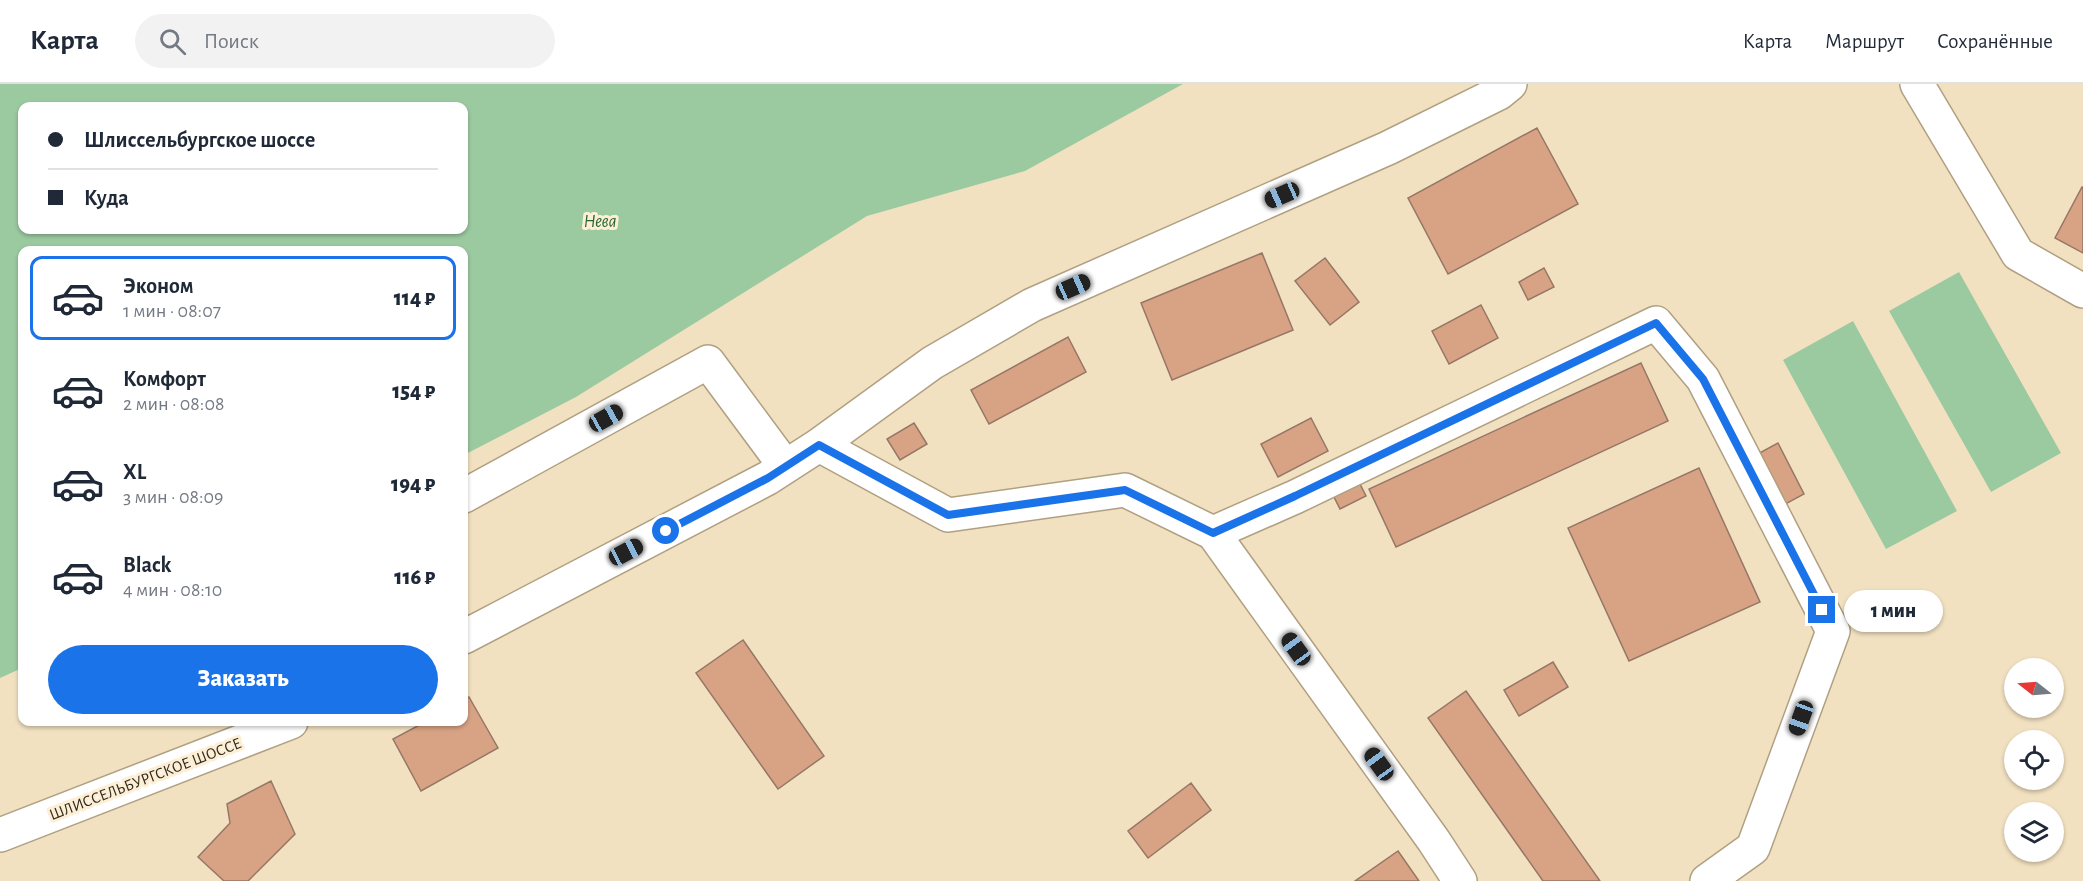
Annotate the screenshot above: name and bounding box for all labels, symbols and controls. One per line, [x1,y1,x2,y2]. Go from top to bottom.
search box [135,14,555,68]
icon: search [156,25,189,58]
text: Карта [30,27,99,55]
text: Поиск [204,30,259,52]
text: Карта [1743,31,1792,52]
text: Маршрут [1825,31,1904,52]
text: Сохранённые [1937,31,2053,52]
text: Шлиссельбургское шоссе [84,129,315,151]
car [1262,179,1302,211]
text: Куда [84,187,129,209]
water label: Нева [584,213,616,231]
icon: car [51,271,105,325]
car [1053,271,1093,303]
text: Эконом [123,275,194,297]
text: 114 ₽ [394,287,435,309]
text: 1 мин · 08:07 [123,301,221,321]
icon: car [51,364,105,418]
text: Комфорт [123,368,206,390]
text: 154 ₽ [392,380,435,402]
text: 2 мин · 08:08 [123,394,224,414]
car [586,401,626,435]
icon: car [51,457,105,511]
text: XL [123,461,146,483]
text: 194 ₽ [391,473,435,495]
text: 3 мин · 08:09 [123,487,224,507]
route start [652,517,679,544]
car [606,536,646,568]
icon: car [51,550,105,604]
text: Black [123,554,171,576]
text: 116 ₽ [394,566,435,588]
text: 4 мин · 08:10 [123,580,222,600]
callout: 1 мин [1843,589,1942,631]
route end [1808,596,1835,623]
text: 1 мин [1871,601,1916,621]
car [1278,629,1314,669]
button: Заказать [48,645,438,714]
north arrow [2004,658,2064,718]
map controls [2004,658,2064,862]
car [1786,698,1816,738]
button: locate [2004,730,2064,790]
street label: ШЛИССЕЛЬБУРГСКОЕ ШОССЕ [47,735,244,823]
car [1361,744,1397,784]
button: layers [2004,802,2064,862]

